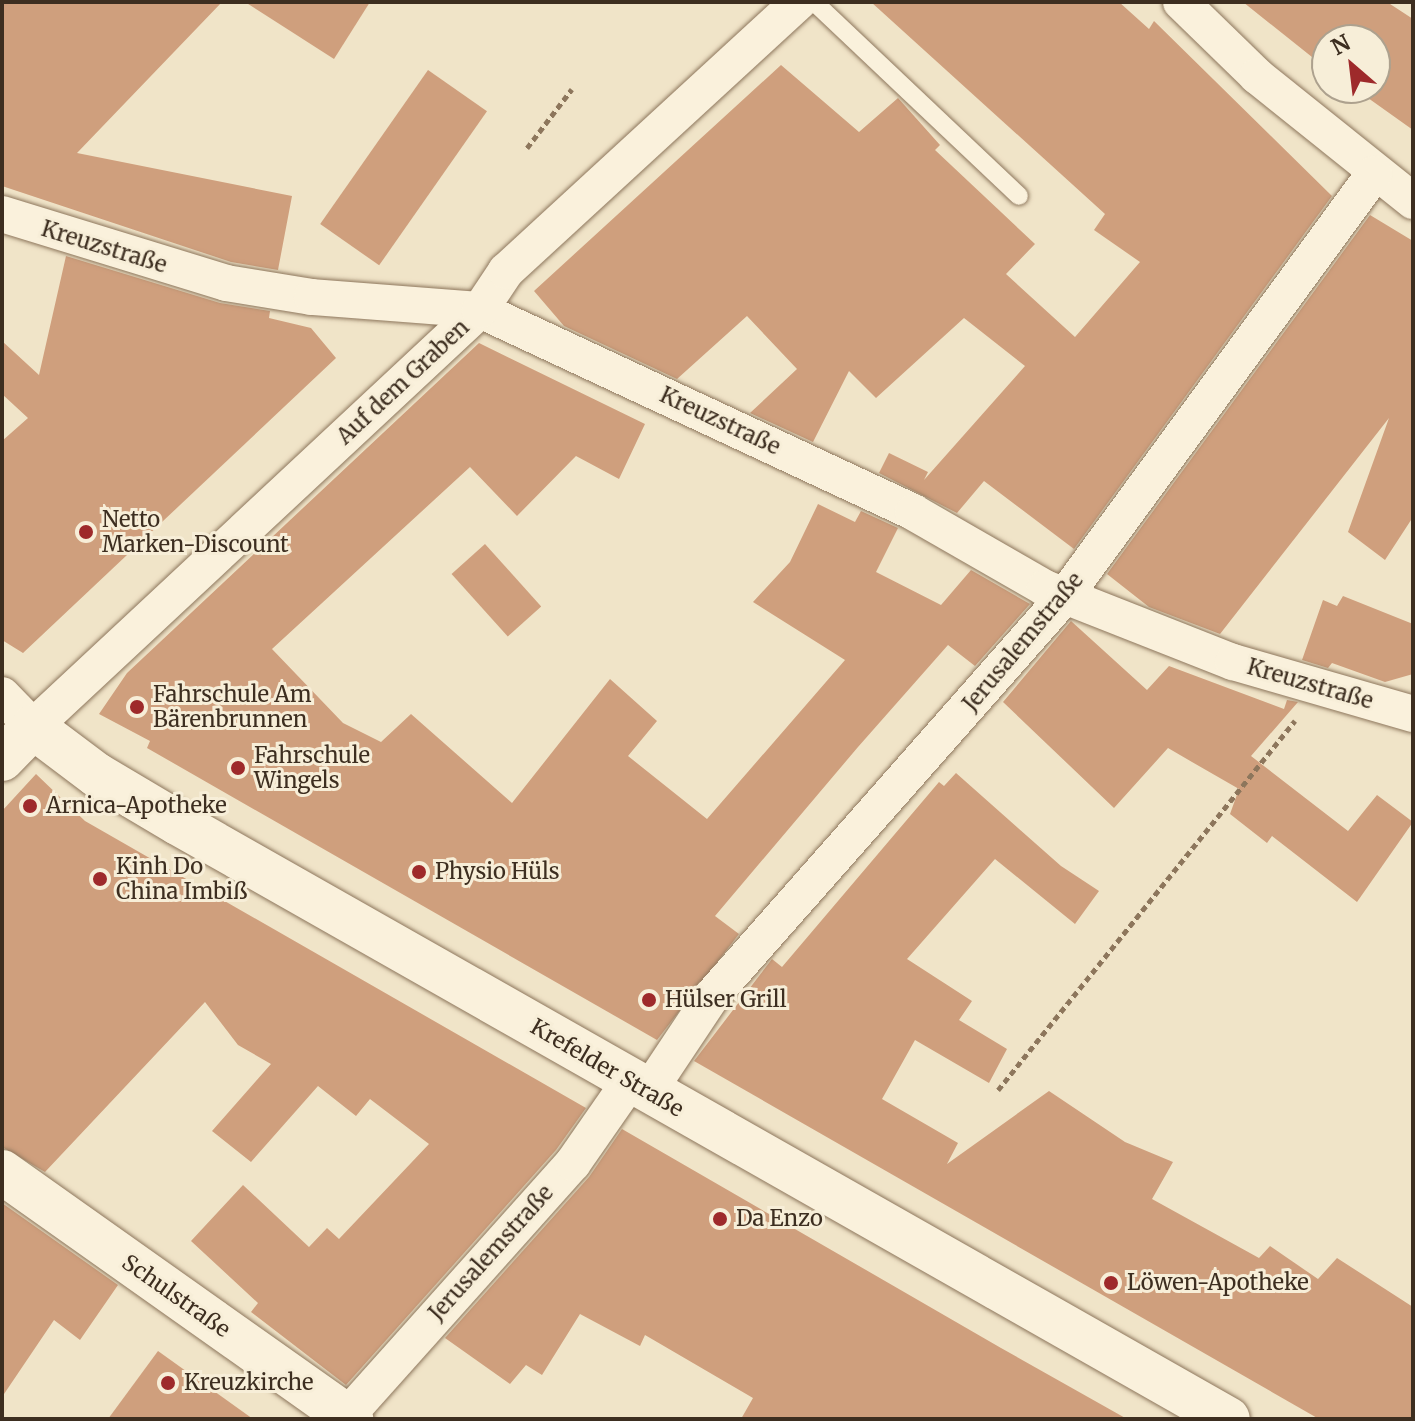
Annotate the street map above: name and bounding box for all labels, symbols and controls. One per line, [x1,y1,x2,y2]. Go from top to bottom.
north arrow [1311,24,1391,104]
text: N [1326,28,1355,61]
street label: Kreuzstraße [38,215,170,279]
street label: Auf dem Graben [332,314,474,450]
street label: Kreuzstraße [656,382,784,460]
place label: Netto Marken-Discount [102,506,289,558]
marker: Netto Marken-Discount [77,523,95,541]
street label: Jerusalemstraße [957,567,1089,717]
street label: Kreuzstraße [1244,653,1376,715]
place label: Fahrschule Am Bärenbrunnen [153,681,312,732]
marker: Fahrschule Am Bärenbrunnen [128,698,146,716]
place label: Fahrschule Wingels [254,742,370,794]
marker: Fahrschule Wingels [229,759,247,777]
place label: Arnica-Apotheke [46,793,227,819]
marker: Arnica-Apotheke [21,797,39,815]
place label: Kinh Do China Imbiß [116,853,247,904]
place label: Physio Hüls [435,859,560,885]
marker: Physio Hüls [410,863,428,881]
marker: Kinh Do China Imbiß [91,870,109,888]
place label: Hülser Grill [665,987,786,1013]
marker: Hülser Grill [640,991,658,1009]
street label: Krefelder Straße [526,1014,688,1122]
street label: Jerusalemstraße [423,1180,559,1326]
place label: Da Enzo [736,1206,823,1232]
marker: Da Enzo [711,1210,729,1228]
street label: Schulstraße [117,1249,235,1343]
place label: Löwen-Apotheke [1127,1270,1309,1296]
marker: Löwen-Apotheke [1102,1274,1120,1292]
place label: Kreuzkirche [184,1370,314,1396]
marker: Kreuzkirche [159,1374,177,1392]

